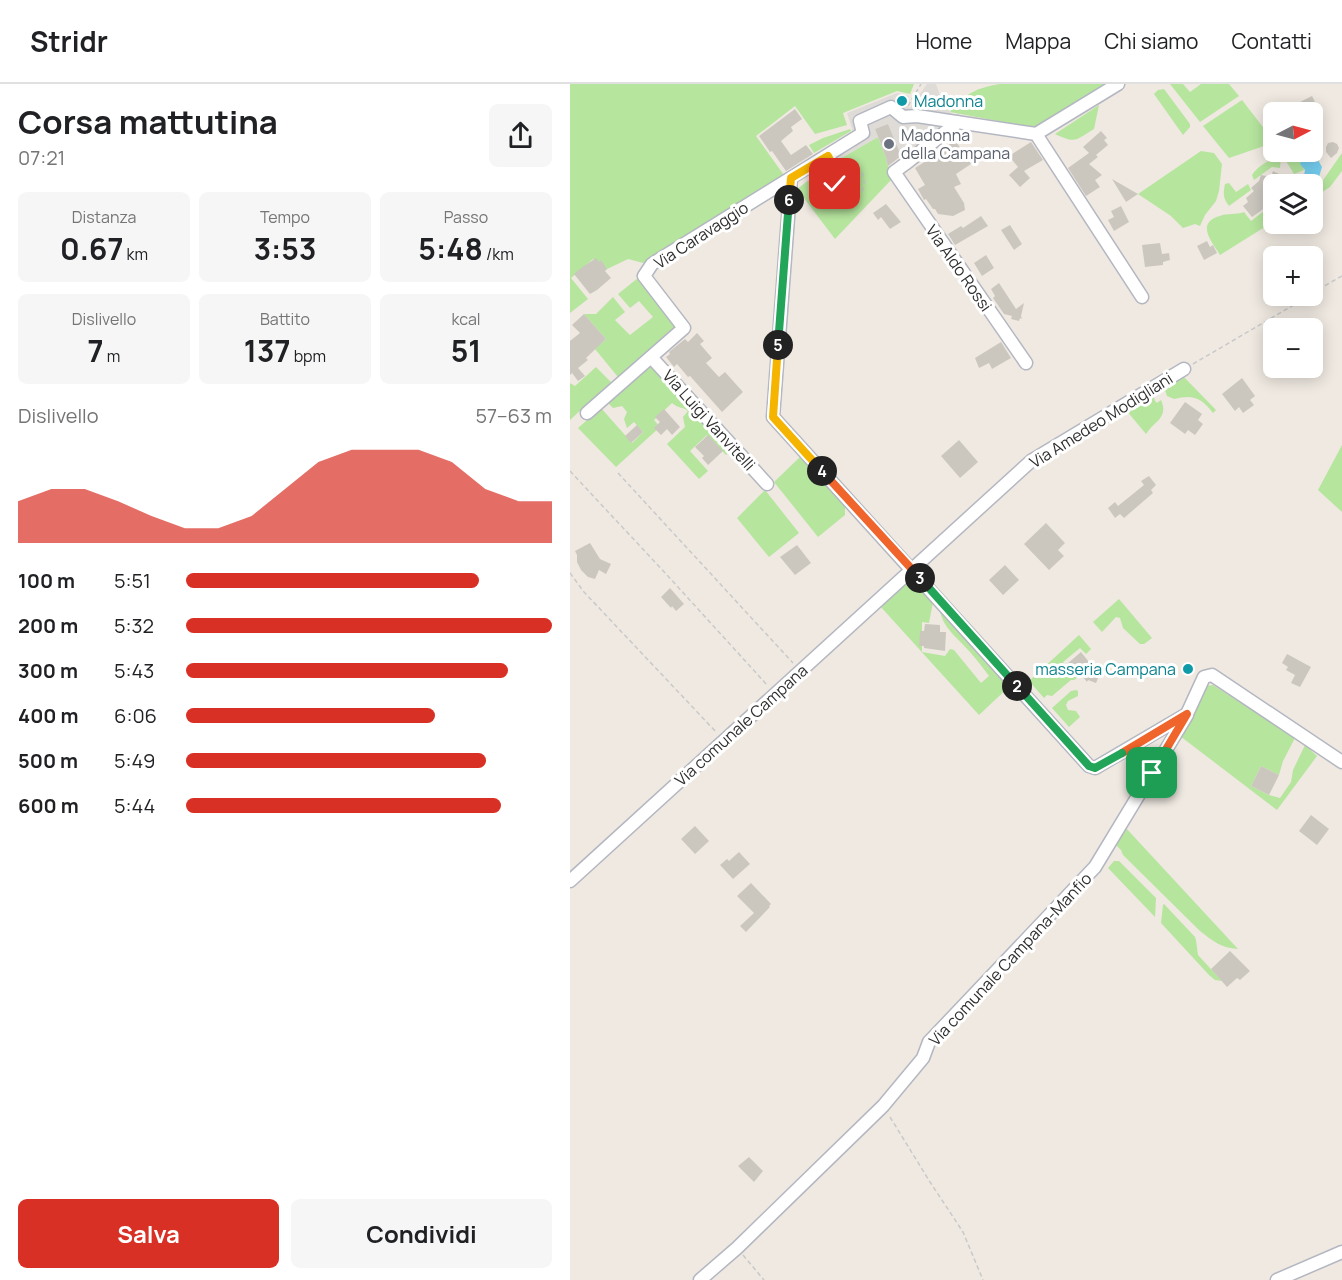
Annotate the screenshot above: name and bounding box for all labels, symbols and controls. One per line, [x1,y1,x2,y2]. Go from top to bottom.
text: Stridr [30,22,108,60]
text: Home [915,27,972,55]
text: Mappa [1005,27,1071,55]
text: Chi siamo [1104,27,1199,55]
text: Contatti [1232,27,1312,55]
place label: Madonna [914,90,983,112]
marker: Madonna [895,94,909,108]
text: Corsa mattutina [18,99,278,144]
north arrow [1263,102,1323,162]
map controls [1263,102,1323,378]
button: share [489,104,552,167]
place label: Madonna della Campana [901,124,1010,164]
marker: Madonna della Campana [882,137,896,151]
text: 07:21 [18,144,65,171]
pin [809,158,860,209]
icon: check [818,167,851,200]
button: layers [1263,174,1323,234]
pin: 6 [774,185,804,215]
text: 6 [784,189,794,211]
street label: Via Caravaggio [650,196,752,274]
text: Distanza [72,206,136,228]
text: Tempo [260,206,310,228]
text: Passo [444,206,488,228]
street label: Via Aldo Rossi [921,220,997,316]
text: 0.67 [60,228,123,269]
text: 3:53 [254,228,316,269]
text: 5:48 [418,228,483,269]
text: km [123,243,148,265]
text: /km [483,243,514,265]
button: + [1263,246,1323,306]
text: Dislivello [72,308,136,330]
text: Battito [260,308,310,330]
text: kcal [451,308,481,330]
button: − [1263,318,1323,378]
text: 7 [88,330,104,371]
text: 137 [244,330,290,371]
text: 51 [451,330,481,371]
pin: 5 [763,330,793,360]
text: 5 [773,334,783,356]
text: m [104,345,120,367]
text: bpm [290,345,326,367]
street label: Via Luigi Vanvitelli [658,365,760,475]
street label: Via Amedeo Modigliani [1025,367,1177,473]
text: Dislivello [18,402,99,429]
text: 57–63 m [475,402,552,429]
pin: 4 [807,456,837,486]
text: 4 [817,460,827,482]
pin: 3 [905,563,935,593]
text: 100 m [18,567,75,594]
text: 5:51 [114,567,151,594]
text: 3 [915,567,925,589]
text: 200 m [18,612,78,639]
text: 5:32 [114,612,154,639]
text: 300 m [18,657,78,684]
text: 5:43 [114,657,154,684]
place label: masseria Campana [1035,658,1176,680]
street label: Via comunale Campana [670,659,812,791]
marker: masseria Campana [1181,662,1195,676]
pin: 2 [1002,671,1032,701]
text: 2 [1012,675,1022,697]
text: 400 m [18,702,78,729]
text: 6:06 [114,702,157,729]
text: 500 m [18,747,78,774]
text: 5:49 [114,747,156,774]
pin [1126,747,1177,798]
icon: arrive [1135,756,1168,789]
text: 600 m [18,792,79,819]
text: 5:44 [114,792,155,819]
street label: Via comunale Campana-Manfio [924,868,1096,1050]
button: Salva [18,1199,279,1268]
button: Condividi [291,1199,552,1268]

